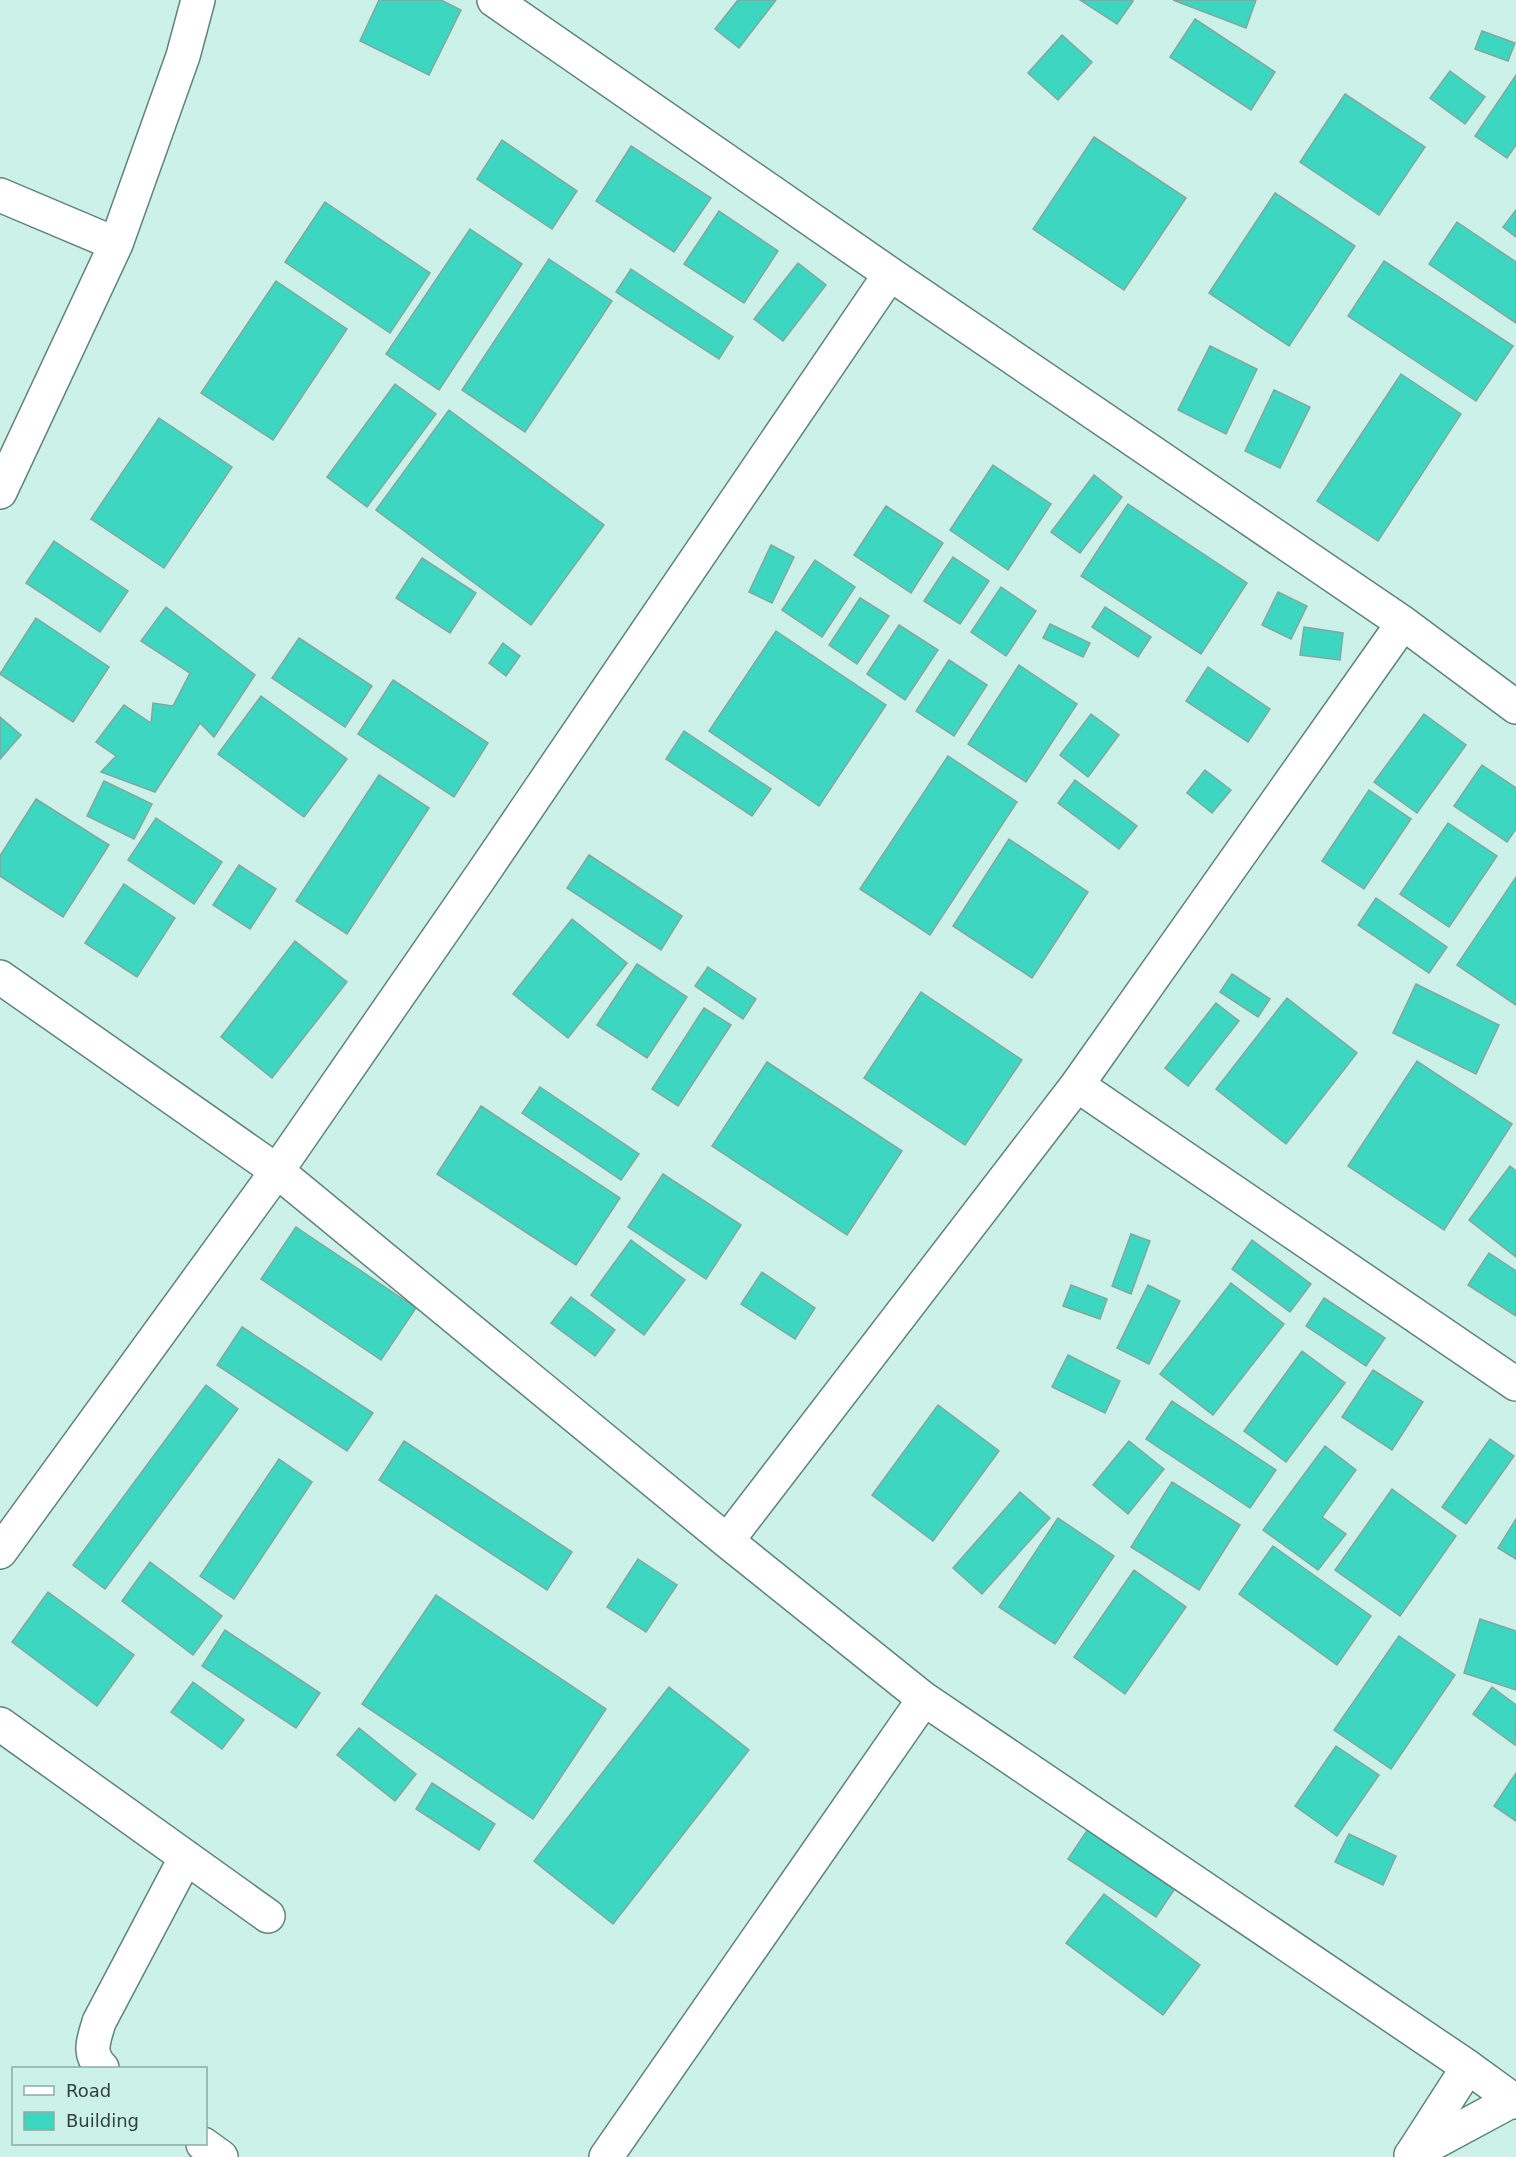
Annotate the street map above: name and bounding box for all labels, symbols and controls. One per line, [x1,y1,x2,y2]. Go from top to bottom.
legend [12,2067,207,2145]
text: Road [66,2080,111,2101]
text: Building [66,2110,139,2131]

